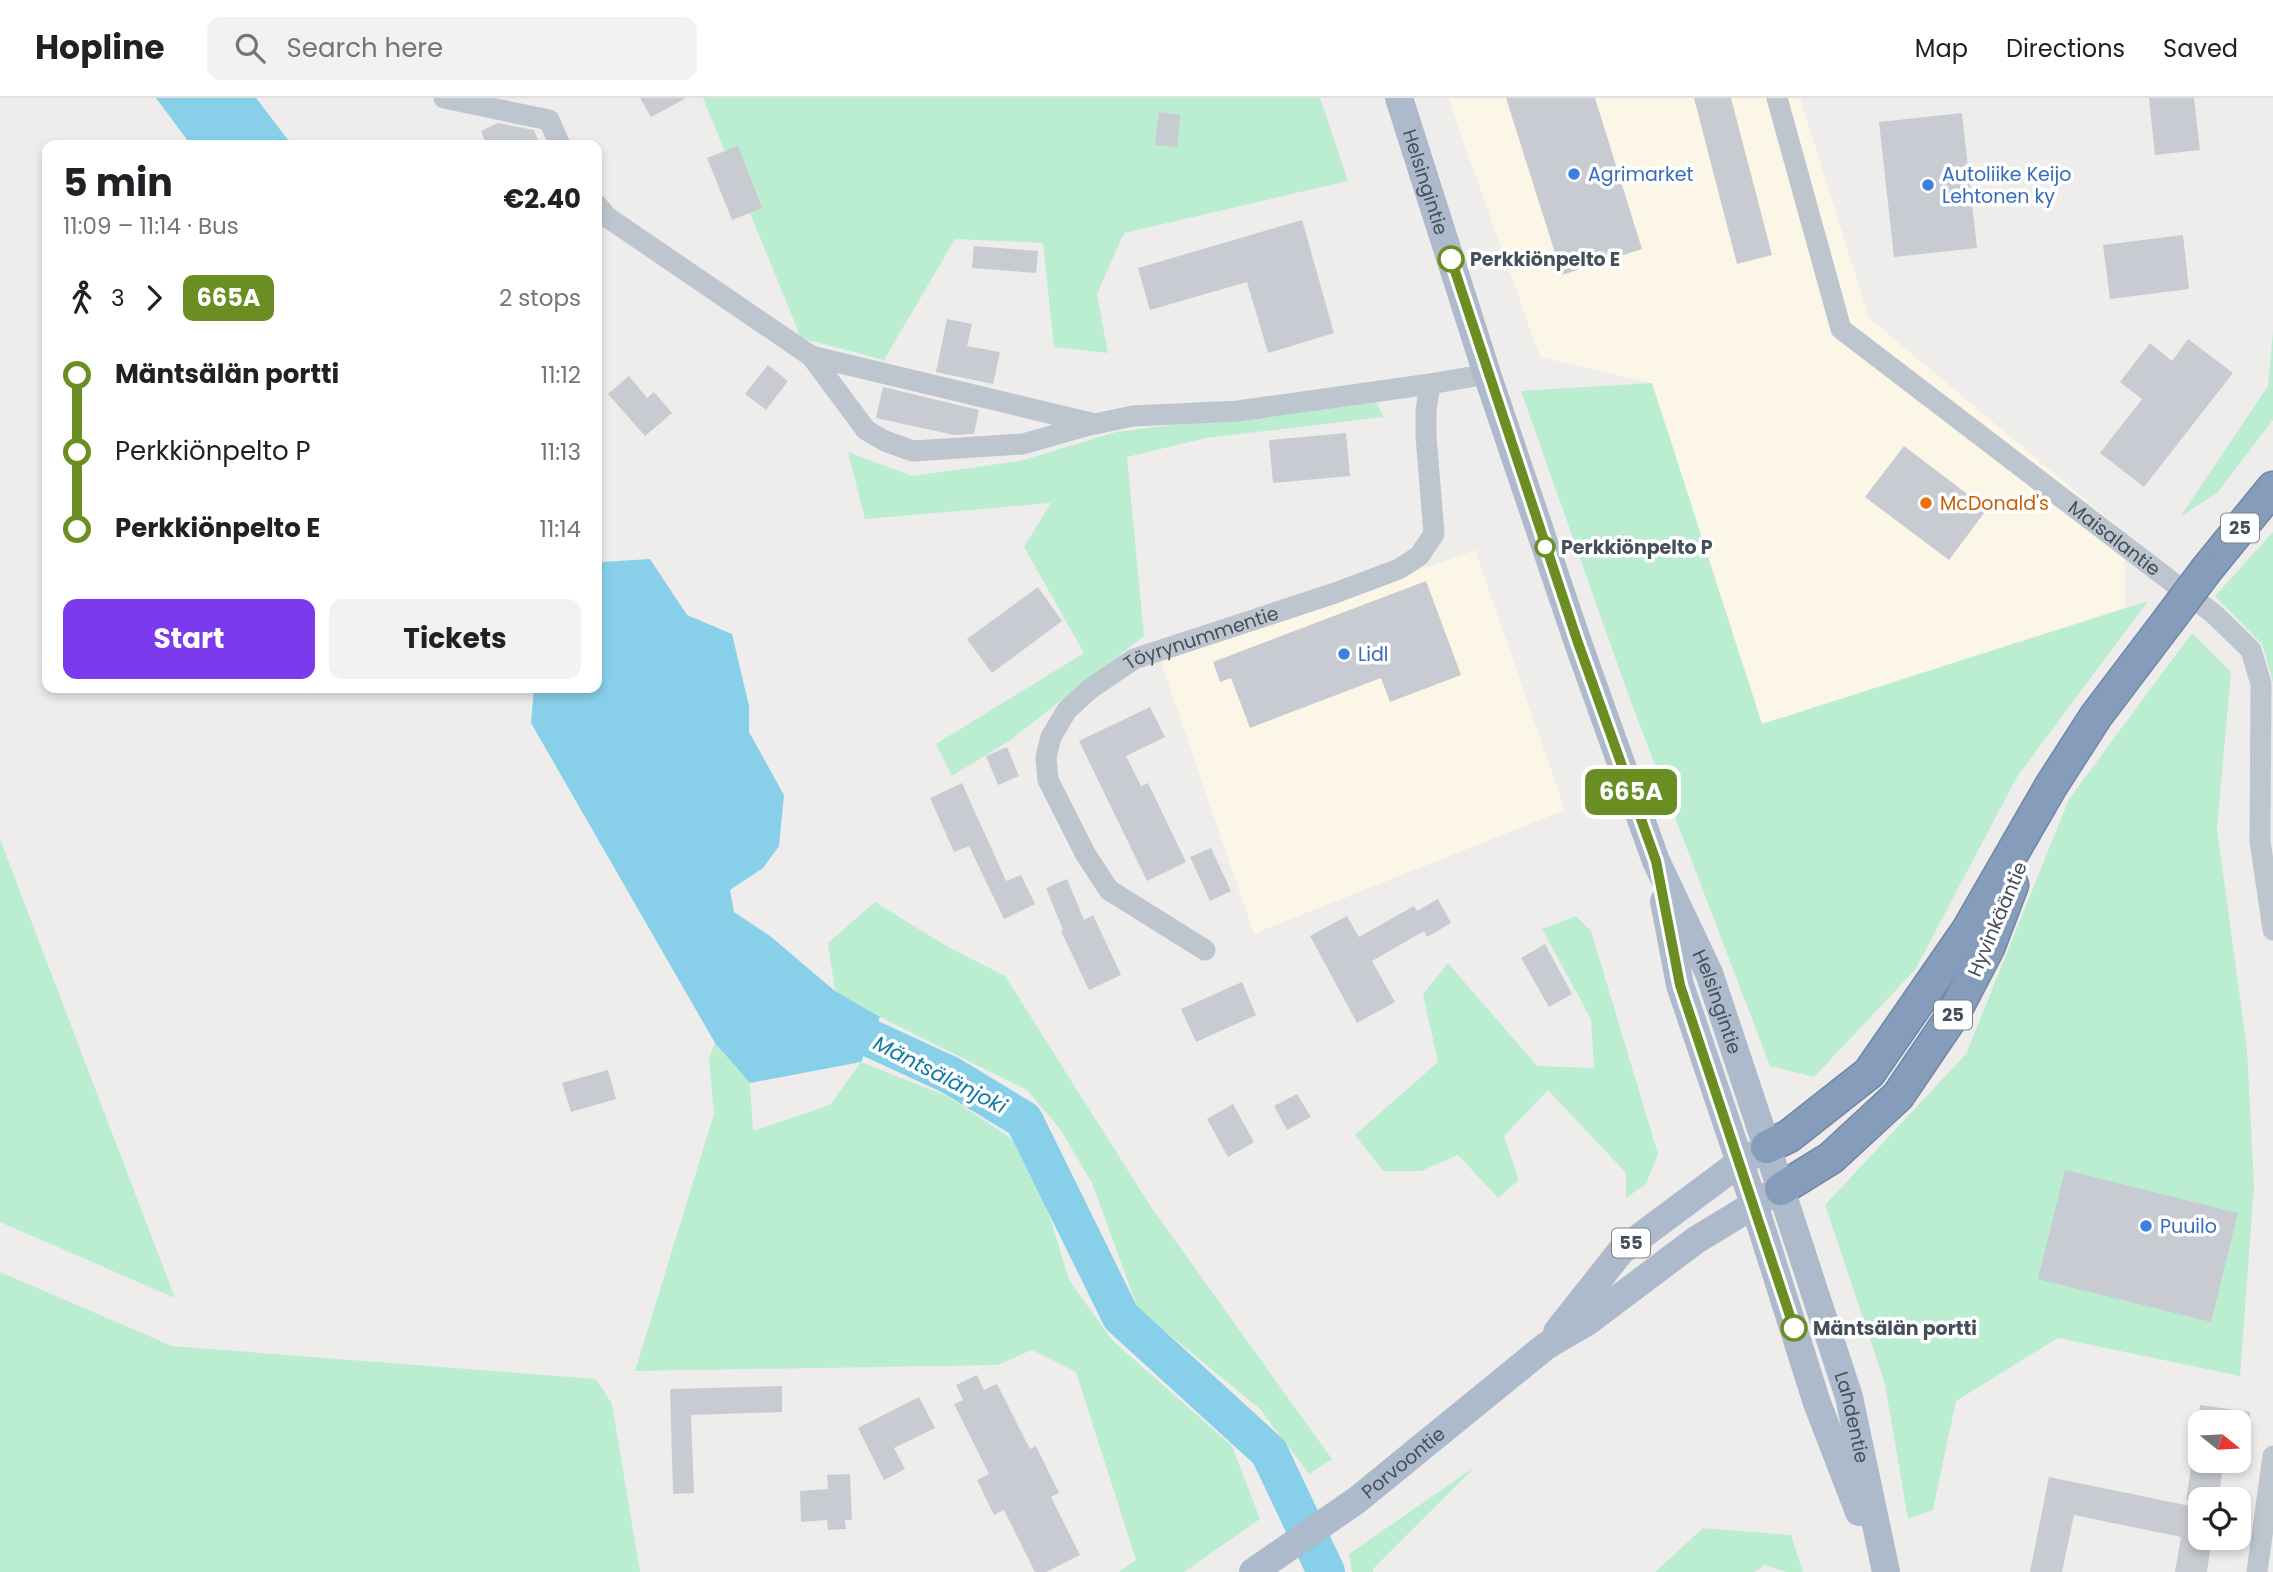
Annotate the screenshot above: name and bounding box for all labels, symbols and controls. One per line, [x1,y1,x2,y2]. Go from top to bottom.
search box [207,17,697,80]
text: Hopline [35,24,165,71]
icon: search [231,29,269,67]
text: Search here [287,30,443,66]
text: Map [1915,32,1968,65]
text: Directions [2006,32,2125,65]
text: Saved [2163,32,2238,65]
street label: Helsingintie [1396,126,1455,238]
text: 5 min [63,156,173,209]
place label: Agrimarket [1588,161,1693,188]
place label: Autoliike Keijo Lehtonen ky [1942,161,2071,210]
marker: Agrimarket [1566,166,1582,182]
marker: Autoliike Keijo Lehtonen ky [1920,177,1936,193]
text: €2.40 [504,181,581,217]
text: 11:09 – 11:14 · Bus [63,210,239,242]
marker: Perkkiönpelto E [1438,246,1464,272]
place label: Perkkiönpelto E [1470,246,1620,273]
icon: walk [63,279,101,317]
icon: forward [135,279,173,317]
text: 665A [197,281,260,314]
text: 3 [111,282,125,314]
text: 2 stops [499,282,581,314]
text: Mäntsälän portti [115,356,339,392]
text: 11:12 [541,359,581,391]
text: Perkkiönpelto P [115,433,311,469]
text: 11:13 [540,436,581,468]
place label: McDonald's [1940,490,2049,517]
street label: Maisalantie [2062,494,2166,582]
marker: McDonald's [1918,495,1934,511]
text: Perkkiönpelto E [115,510,320,546]
text: 11:14 [540,513,581,545]
road number: 25 [2221,514,2259,542]
place label: Perkkiönpelto P [1561,534,1713,561]
marker: Perkkiönpelto P [1535,537,1555,557]
button: Start [63,599,315,679]
button: Tickets [329,599,581,679]
street label: Töyrynummentie [1118,599,1282,677]
place label: Lidl [1358,641,1388,668]
marker: Lidl [1336,646,1352,662]
line badge: 665A [1582,769,1680,815]
text: 665A [1599,775,1663,808]
street label: Hyvinkääntie [1961,858,2034,981]
street label: Helsingintie [1686,945,1748,1058]
road number: 25 [1934,1000,1972,1030]
water label: Mäntsälänjoki [869,1029,1013,1121]
place label: Puuilo [2160,1213,2217,1240]
marker: Puuilo [2138,1218,2154,1234]
road number: 55 [1612,1228,1650,1258]
marker: Mäntsälän portti [1781,1315,1807,1341]
place label: Mäntsälän portti [1813,1315,1977,1342]
street label: Lahdentie [1827,1368,1876,1466]
north arrow [2188,1410,2250,1474]
map controls [2188,1410,2251,1550]
street label: Porvoontie [1356,1420,1451,1505]
button: locate [2188,1487,2251,1550]

